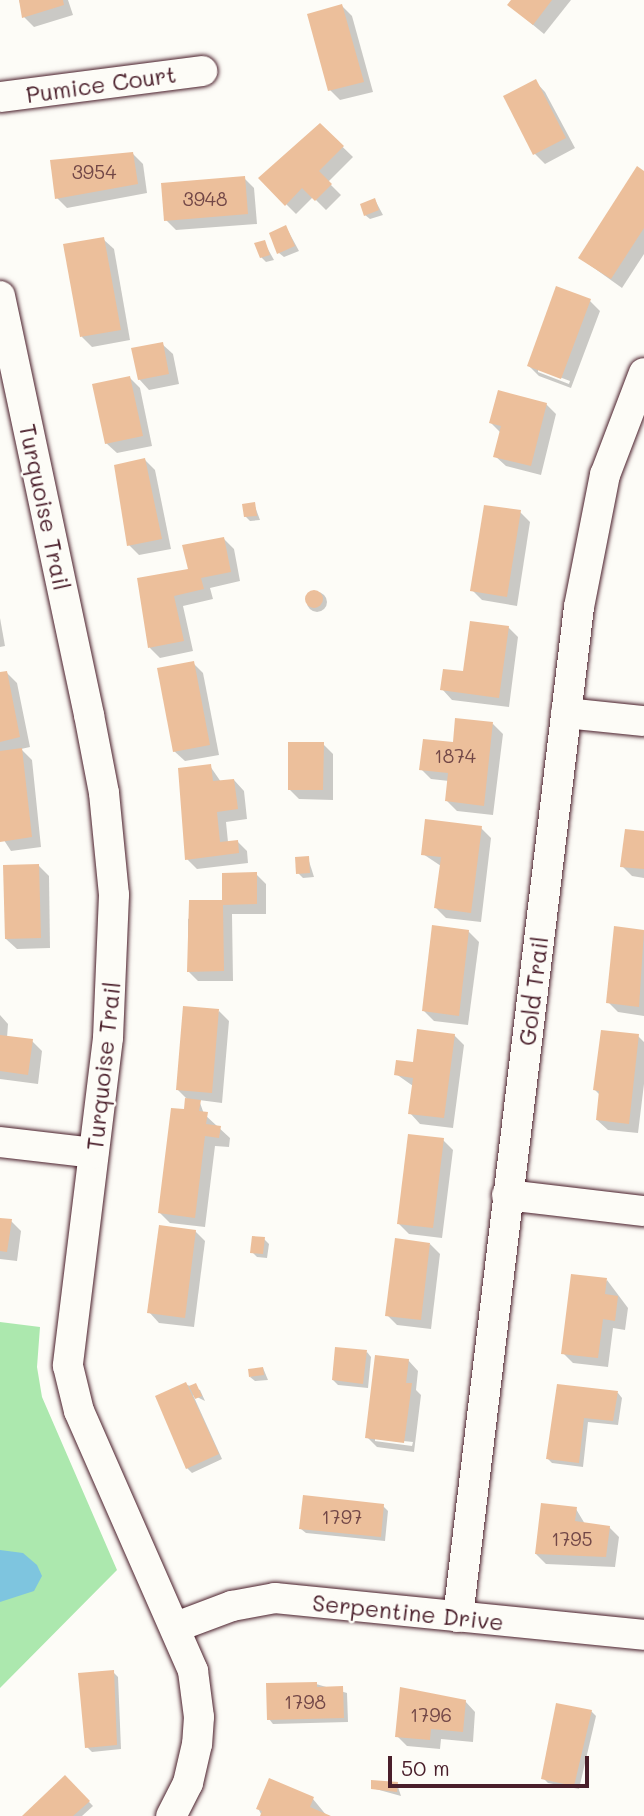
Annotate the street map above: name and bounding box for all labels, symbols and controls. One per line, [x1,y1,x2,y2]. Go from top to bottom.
street label: Pumice Court [24,60,178,108]
house number: 3954 [72,161,116,183]
house number: 3948 [182,188,228,210]
street label: Turquoise Trail [14,421,76,593]
house number: 1874 [434,745,476,767]
street label: Gold Trail [513,935,553,1047]
street label: Turquoise Trail [80,980,126,1152]
house number: 1797 [322,1506,362,1528]
house number: 1795 [551,1528,593,1550]
street label: Serpentine Drive [311,1588,505,1636]
house number: 1798 [284,1691,326,1713]
house number: 1796 [410,1704,452,1726]
scale bar [392,1742,593,1786]
text: 50 m [401,1754,450,1781]

